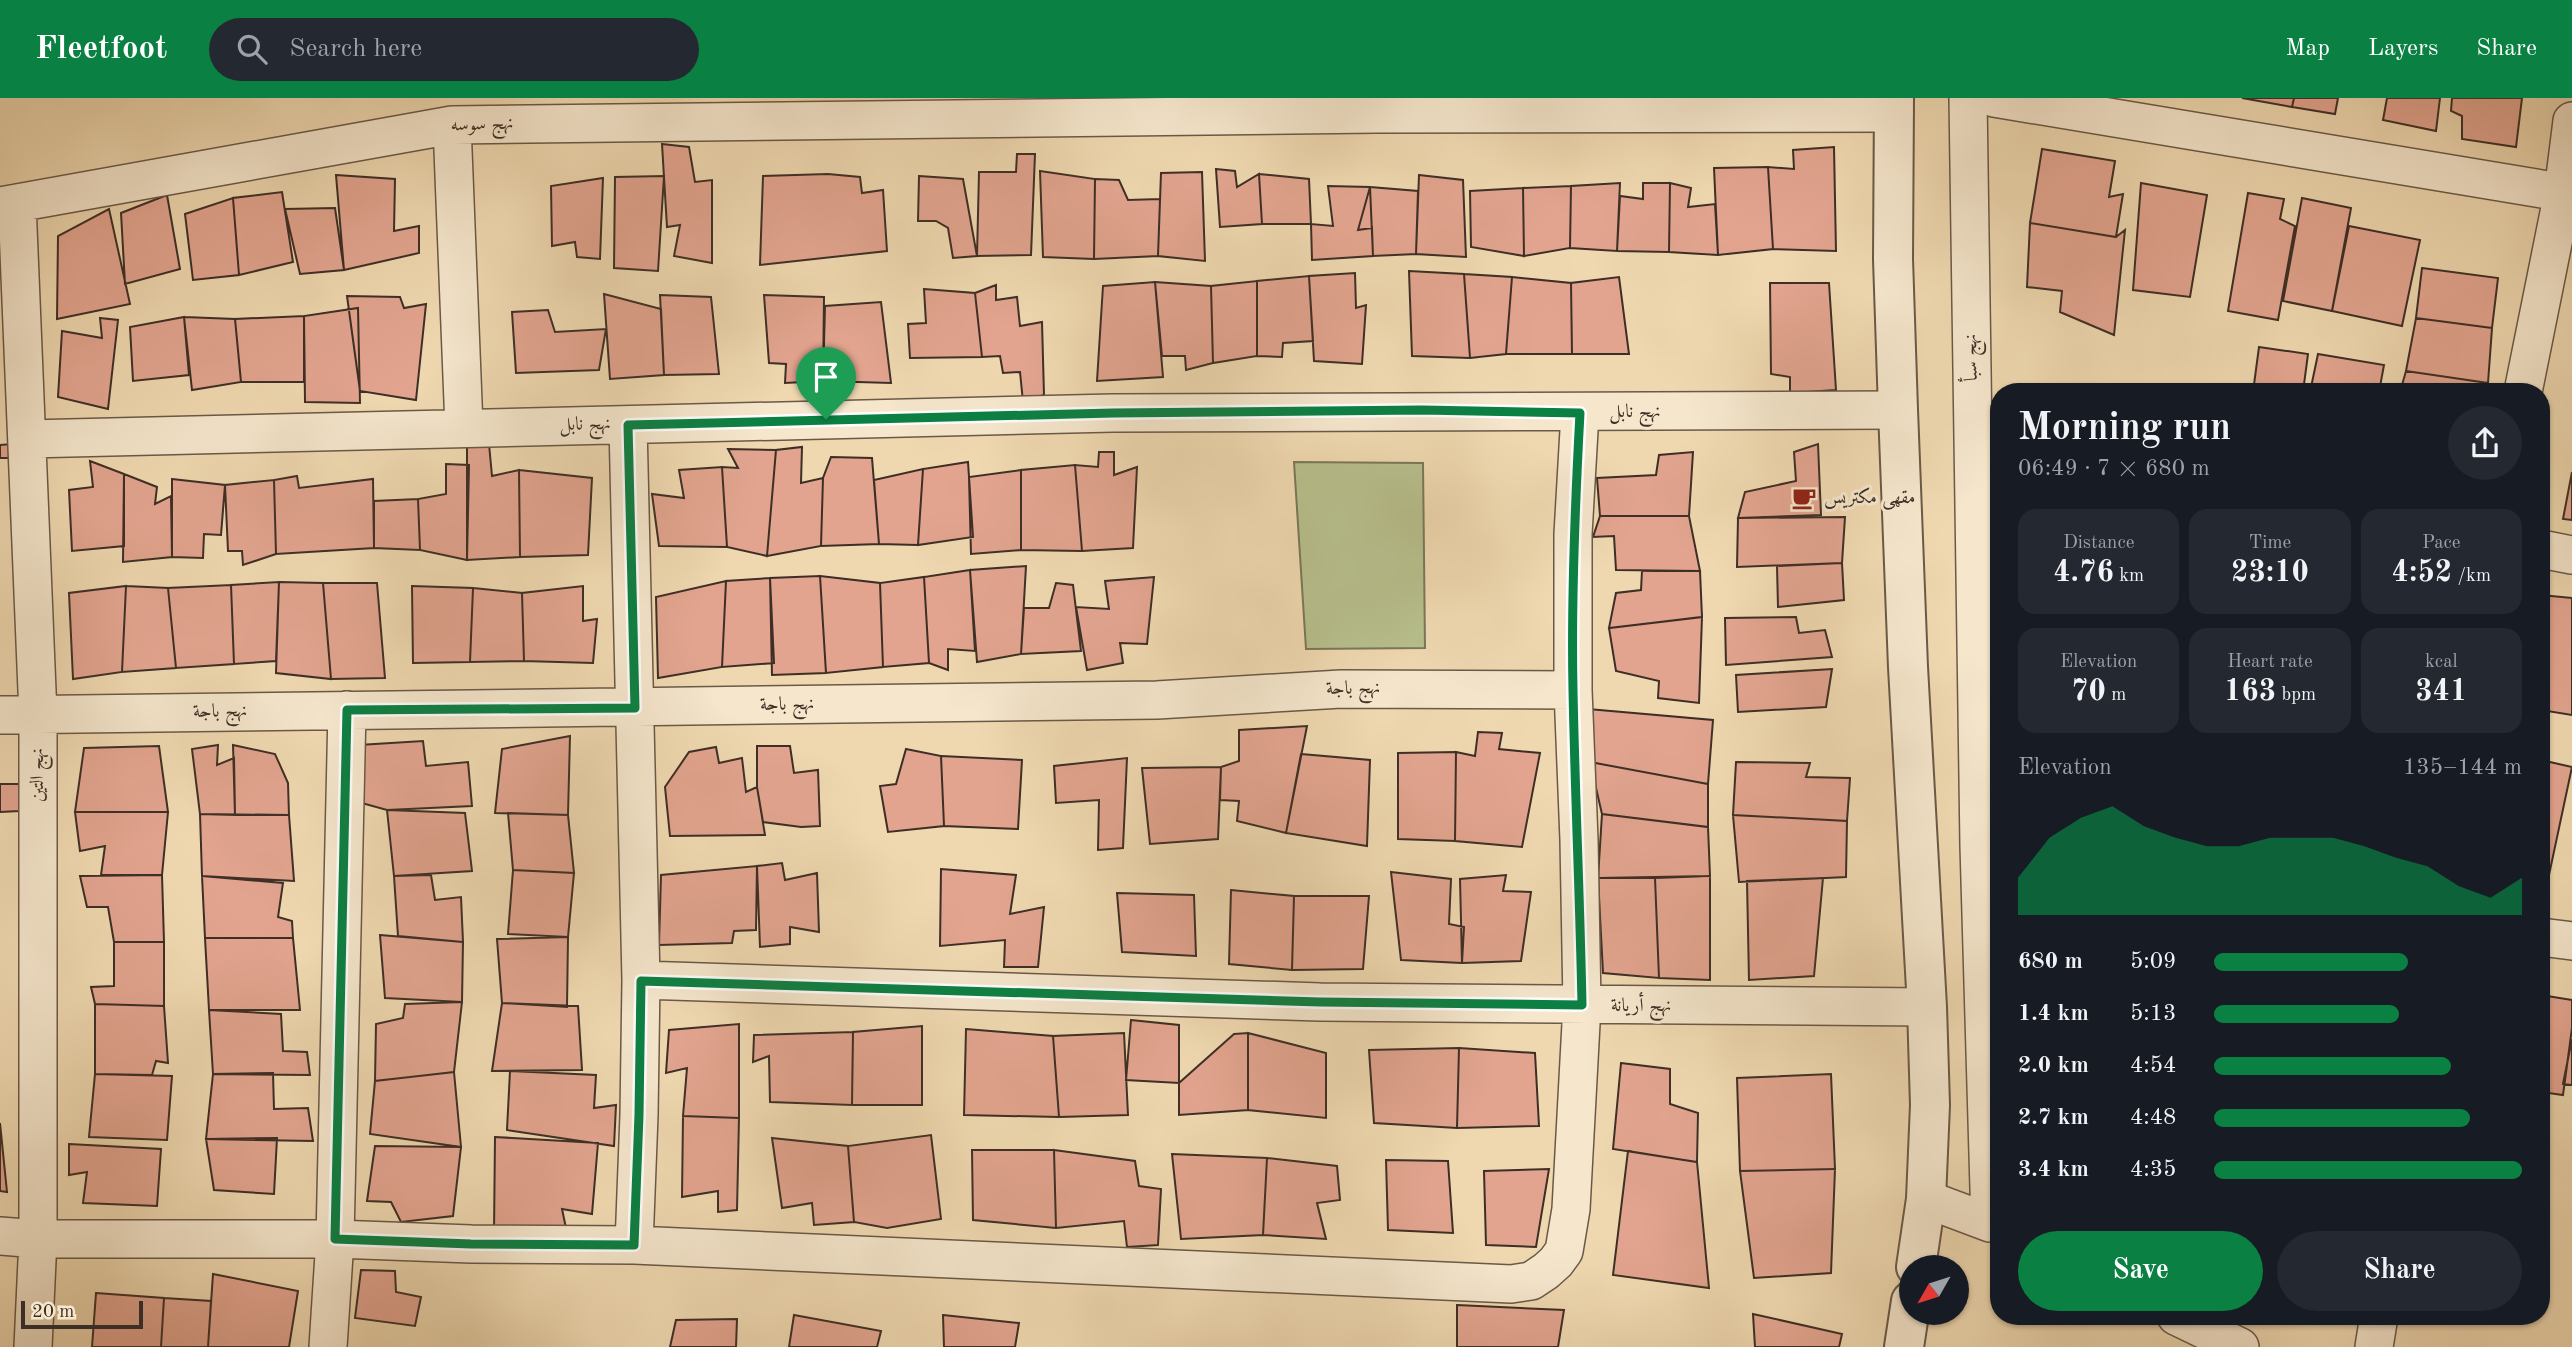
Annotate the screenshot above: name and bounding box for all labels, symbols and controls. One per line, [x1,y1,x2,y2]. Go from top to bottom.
search box [209,18,699,81]
icon: search [233,30,271,68]
text: Fleetfoot [35,33,167,66]
text: Search here [289,36,422,62]
text: Map [2286,37,2330,61]
text: Layers [2368,37,2438,61]
text: Share [2476,37,2537,61]
street label: نهج سوسه [450,114,514,142]
street label: نهج سبأ [1956,333,1988,383]
pin [796,347,856,419]
icon: arrive [807,358,845,396]
street label: نهج نابل [1609,403,1661,428]
button: share [2448,406,2522,480]
text: Morning run [2018,410,2231,448]
street label: نهج نابل [559,415,611,441]
text: 06:49 · 7 × 680 m [2018,457,2210,480]
cafe icon: مقهى مكتريس [1790,484,1818,512]
place label: مقهى مكتريس [1824,487,1915,510]
text: Distance [2063,534,2134,553]
text: Time [2249,534,2291,553]
text: Pace [2422,534,2461,553]
text: 4.76 [2053,558,2114,588]
text: 23:10 [2231,558,2309,588]
text: 4:52 [2392,558,2452,588]
text: km [2114,567,2144,586]
text: /km [2452,567,2491,586]
text: Elevation [2060,653,2137,672]
text: Heart rate [2227,653,2313,672]
text: kcal [2425,653,2458,672]
text: 70 [2071,677,2106,707]
text: 163 [2224,677,2276,707]
text: 341 [2415,677,2467,707]
street label: نهج باجة [1326,679,1380,705]
text: m [2106,686,2126,705]
text: bpm [2276,686,2316,705]
street label: نهج باجة [760,695,814,721]
street label: نهج باجة [193,702,247,728]
street label: نهج التين [29,748,54,802]
text: Elevation [2018,756,2112,779]
text: 135–144 m [2403,756,2522,779]
text: 680 m [2018,950,2083,973]
text: 5:09 [2130,950,2176,973]
street label: نهج أريانة [1611,992,1671,1022]
text: 1.4 km [2018,1002,2089,1025]
text: 5:13 [2130,1002,2176,1025]
text: 2.0 km [2018,1054,2089,1077]
text: 4:54 [2130,1054,2176,1077]
text: 2.7 km [2018,1106,2089,1129]
text: 4:48 [2130,1106,2176,1129]
text: 3.4 km [2018,1158,2089,1181]
text: 4:35 [2130,1158,2176,1181]
button: Save [2018,1231,2263,1311]
button: Share [2277,1231,2522,1311]
north arrow [1899,1255,1969,1325]
map controls [1899,1255,1969,1325]
scale bar [21,1298,144,1330]
text: 20 m [32,1303,74,1322]

